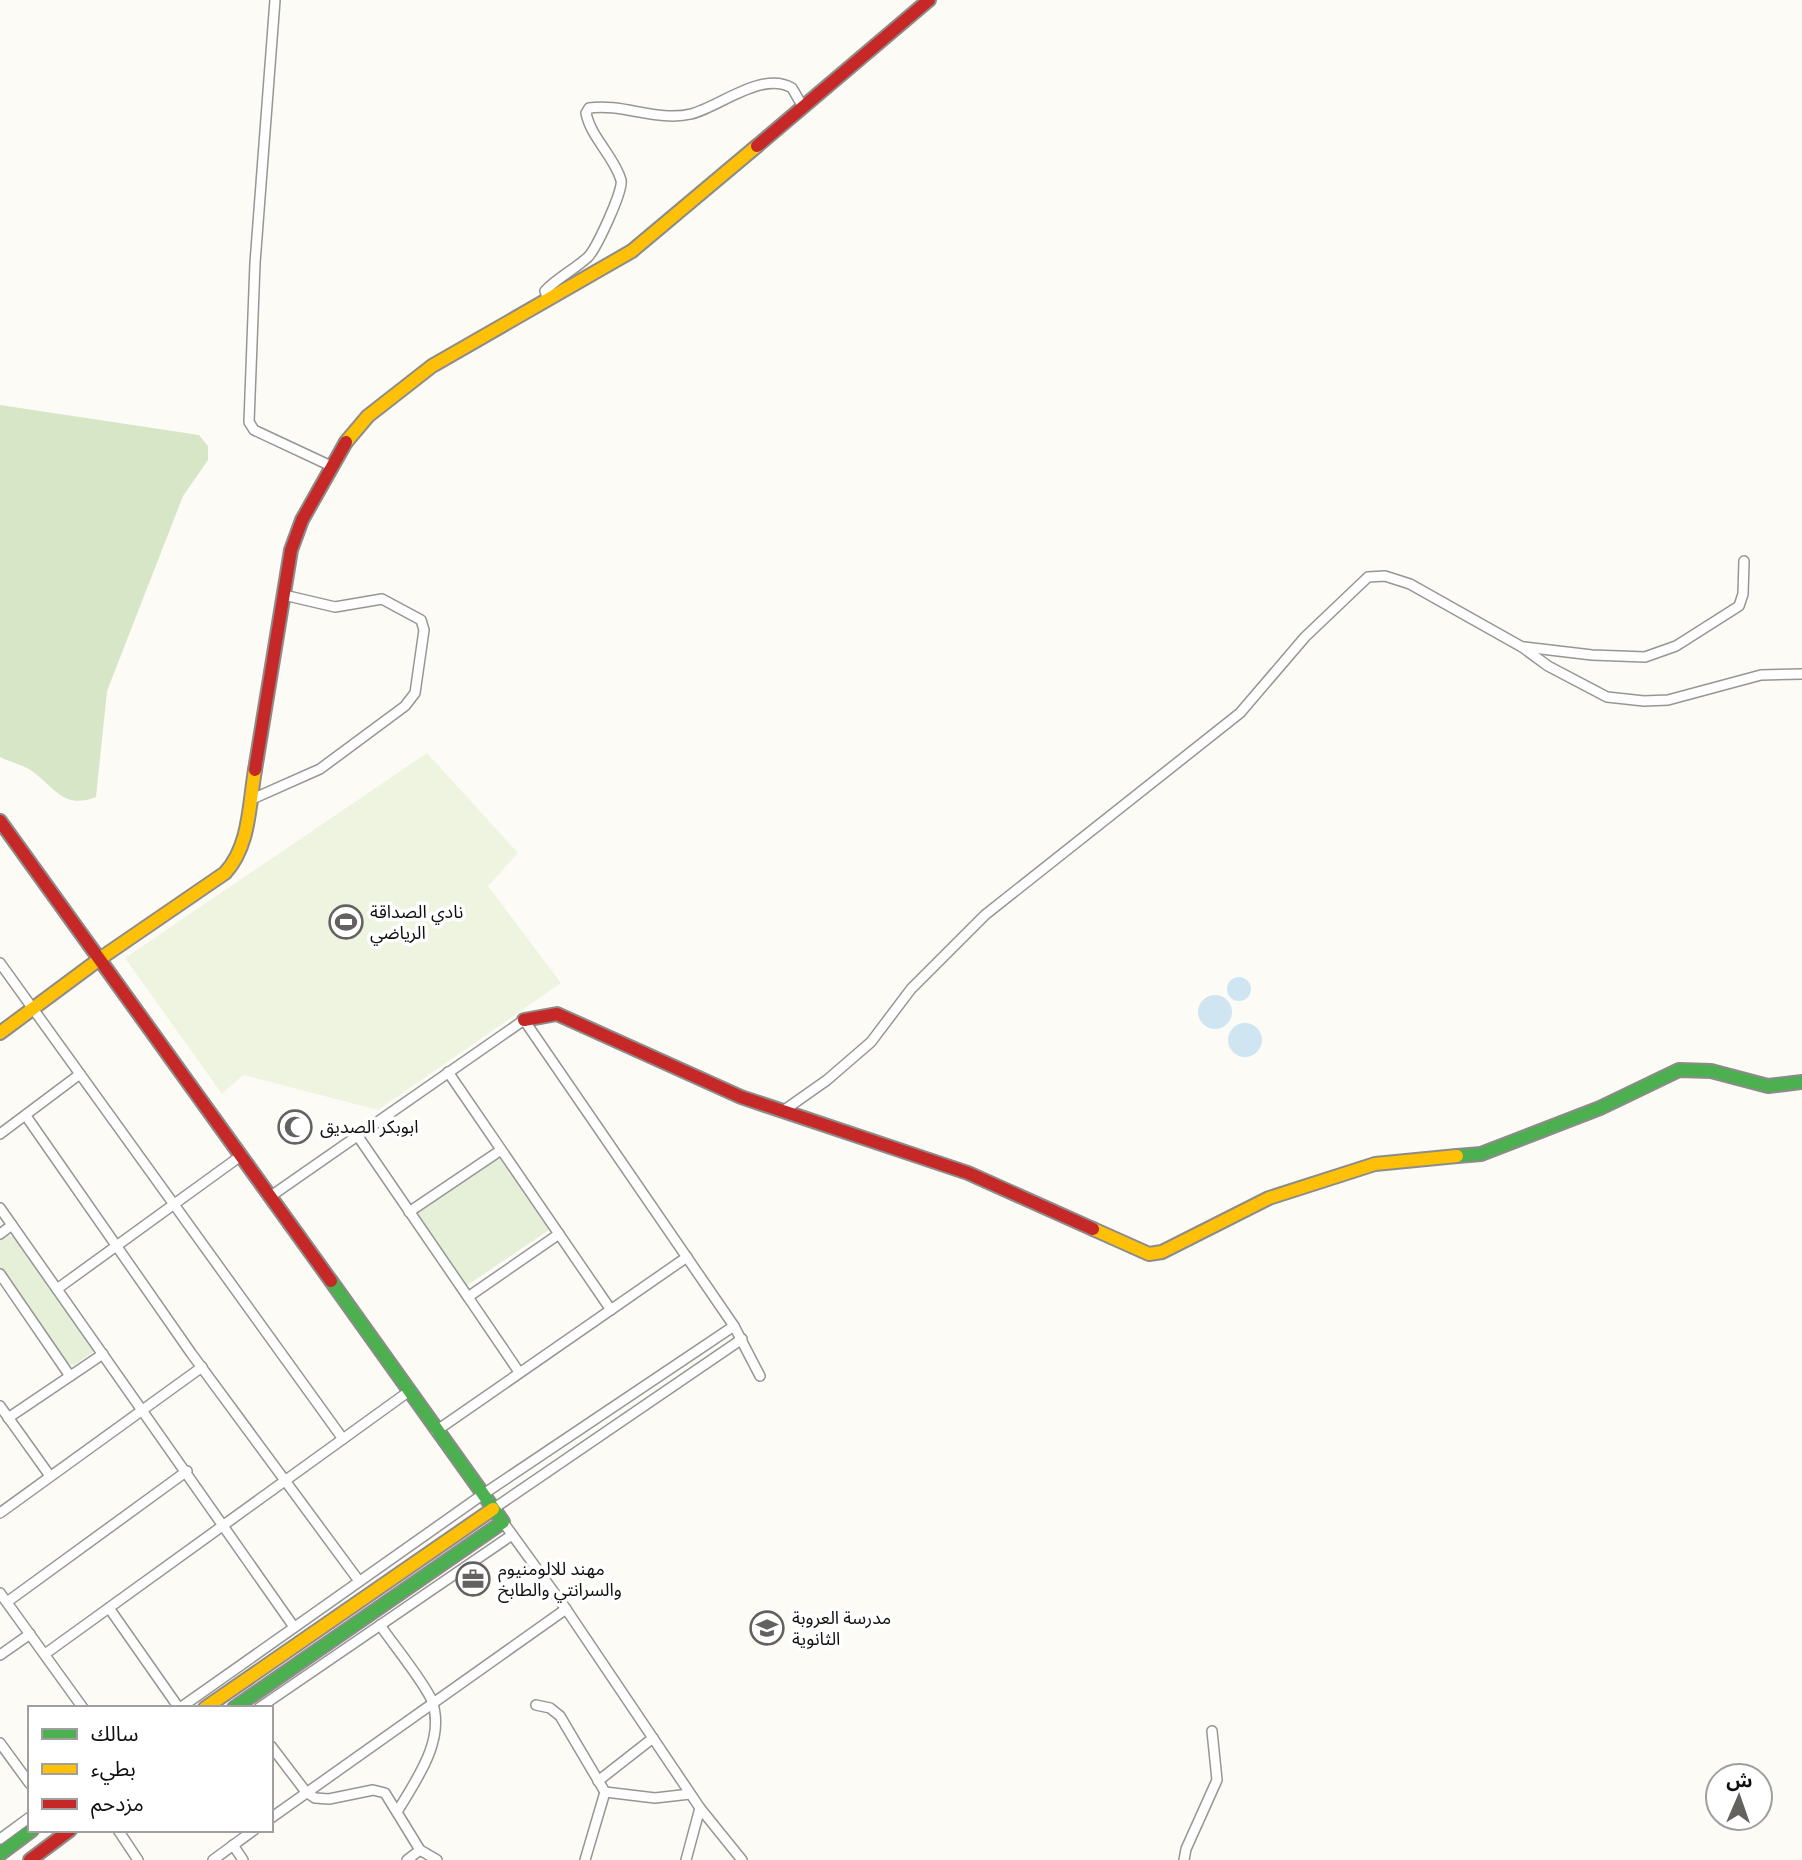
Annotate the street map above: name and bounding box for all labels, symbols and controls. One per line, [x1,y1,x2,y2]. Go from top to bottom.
place label: نادي الصداقة الرياضي [370,899,463,946]
sports icon: نادي الصداقة الرياضي [327,903,365,941]
mosque icon: ابوبكر الصديق [276,1108,314,1146]
place label: ابوبكر الصديق [320,1114,418,1139]
place label: مهند للالومنيوم والسرانتي والطابخ [498,1556,622,1603]
office icon: مهند للالومنيوم والسرانتي والطابخ [454,1560,492,1598]
place label: مدرسة العروبة الثانوية [792,1605,891,1651]
school or university icon: مدرسة العروبة الثانوية [748,1609,786,1647]
legend [28,1706,273,1832]
text: سالك [91,1719,138,1748]
text: بطيء [91,1754,136,1785]
north arrow [1704,1762,1774,1832]
text: ش [1726,1767,1753,1793]
text: مزدحم [91,1789,144,1819]

